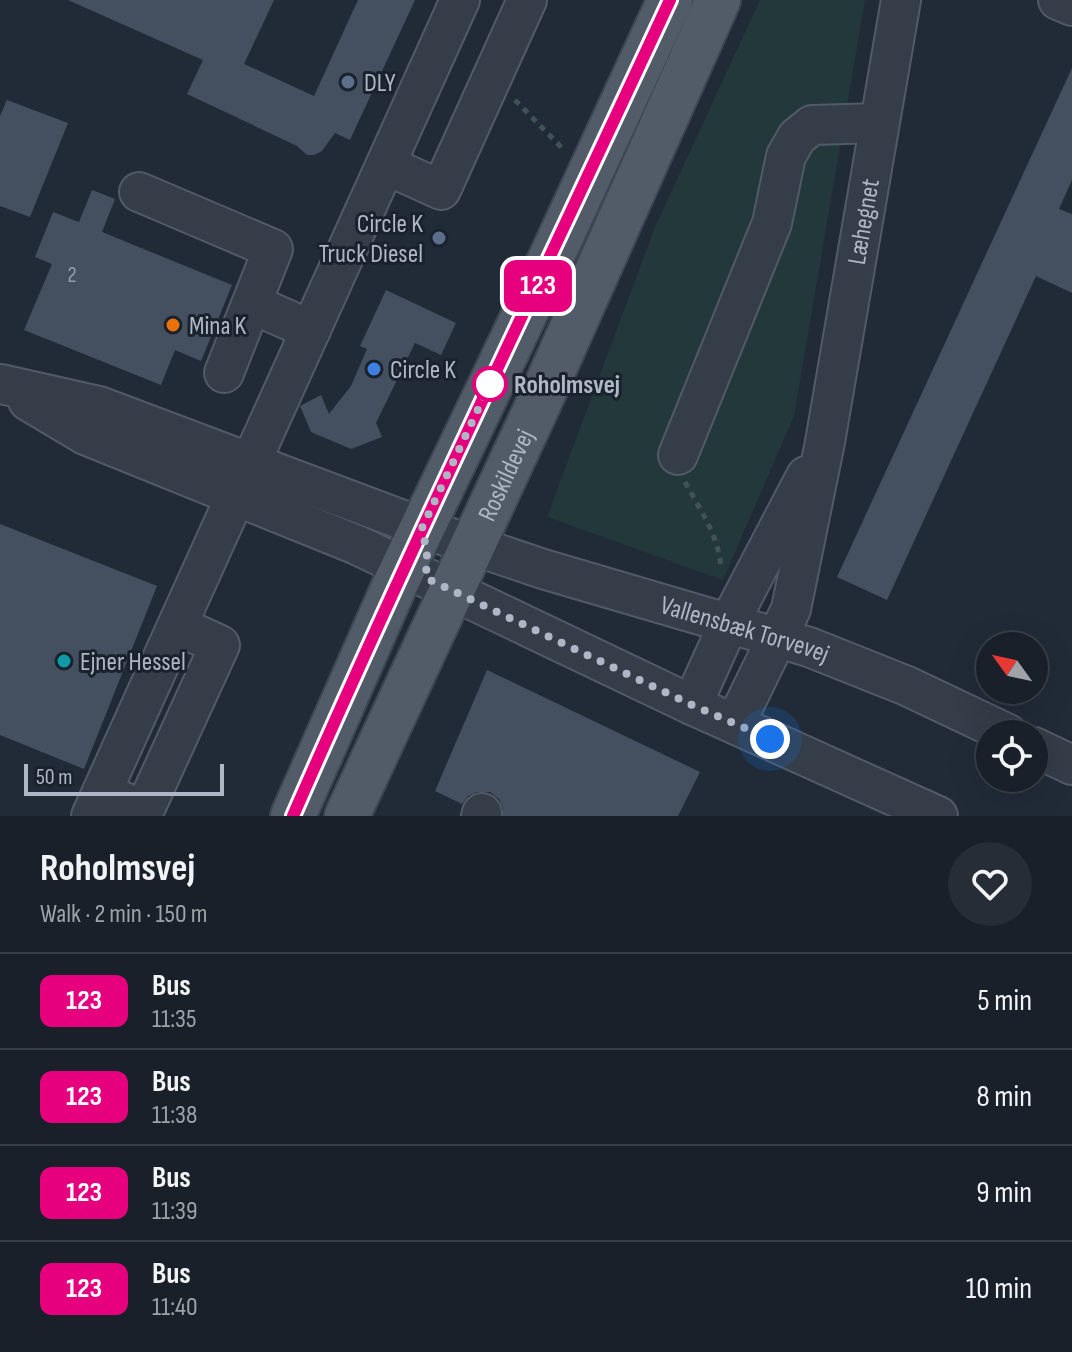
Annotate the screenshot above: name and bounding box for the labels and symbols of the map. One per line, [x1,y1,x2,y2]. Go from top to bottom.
place label: DLY [364,68,396,99]
marker: DLY [339,73,357,91]
street label: Læhegnet [842,176,887,267]
place label: Circle K Truck Diesel [319,209,423,270]
marker: Circle K Truck Diesel [430,229,448,247]
line badge: 123 [492,260,584,312]
house number: 2 [67,262,77,289]
place label: Mina K [189,311,247,342]
marker: Mina K [164,316,182,334]
place label: Circle K [390,355,456,386]
marker: Circle K [365,360,383,378]
marker: Roholmsvej [473,367,507,401]
place label: Roholmsvej [514,370,620,401]
street label: Roskildevej [472,425,541,526]
street label: Vallensbæk Torvevej [657,590,833,670]
north arrow [976,632,1048,704]
place label: Ejner Hessel [80,647,186,678]
marker: Ejner Hessel [55,652,73,670]
your location [750,719,790,759]
scale bar [24,760,224,796]

